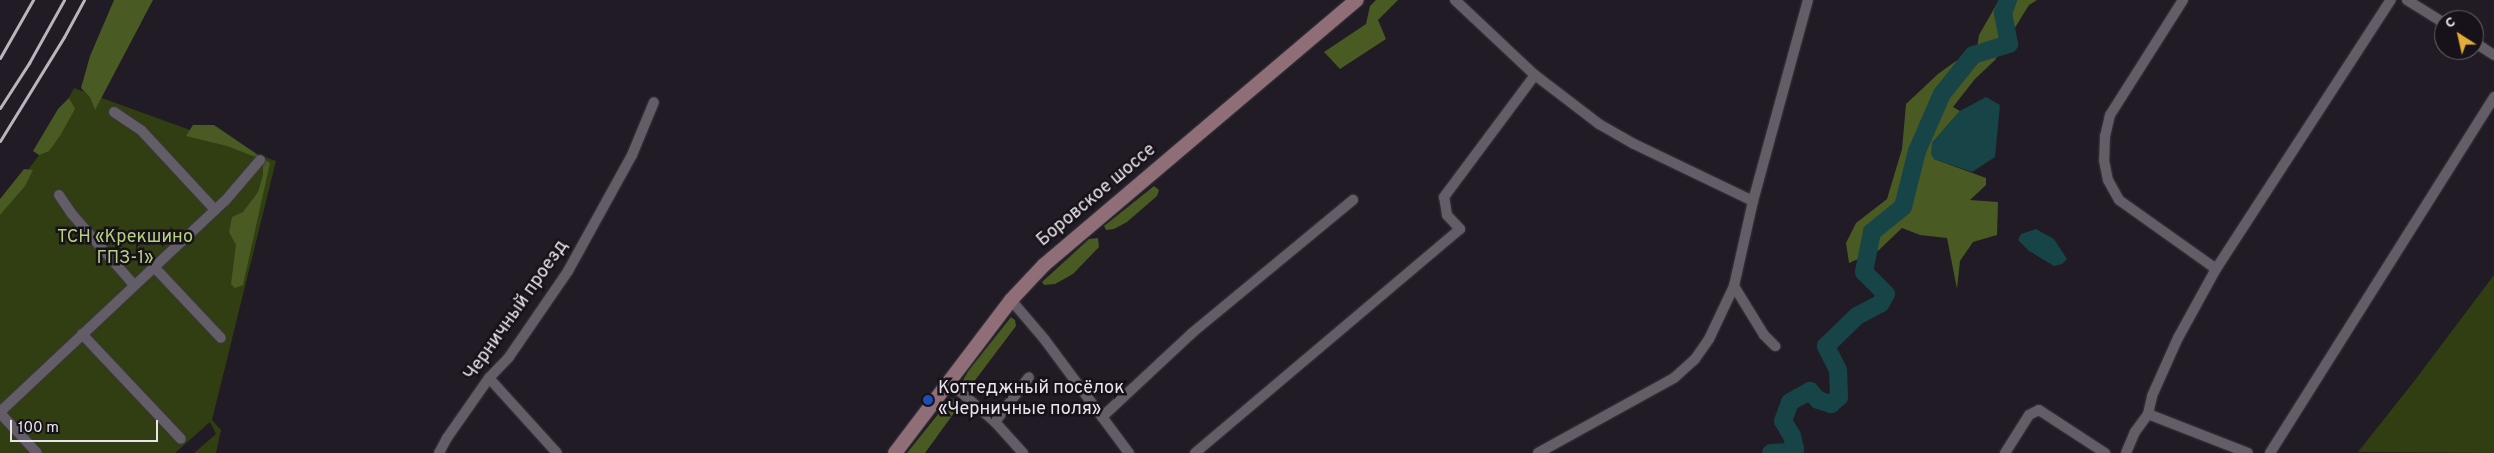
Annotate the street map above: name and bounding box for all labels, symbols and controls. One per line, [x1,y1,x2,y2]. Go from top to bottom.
north arrow [2434,10,2484,60]
text: С [2442,14,2459,33]
street label: Боровское шоссе [1033,140,1161,252]
park label: ТСН «Крекшино ГПЗ-1» [57,228,193,270]
street label: Черничный проезд [460,237,574,385]
place label: Коттеджный посёлок «Черничные поля» [938,379,1125,422]
marker: Коттеджный посёлок «Черничные поля» [922,394,934,406]
scale bar [12,410,160,442]
text: 100 m [18,419,59,438]

